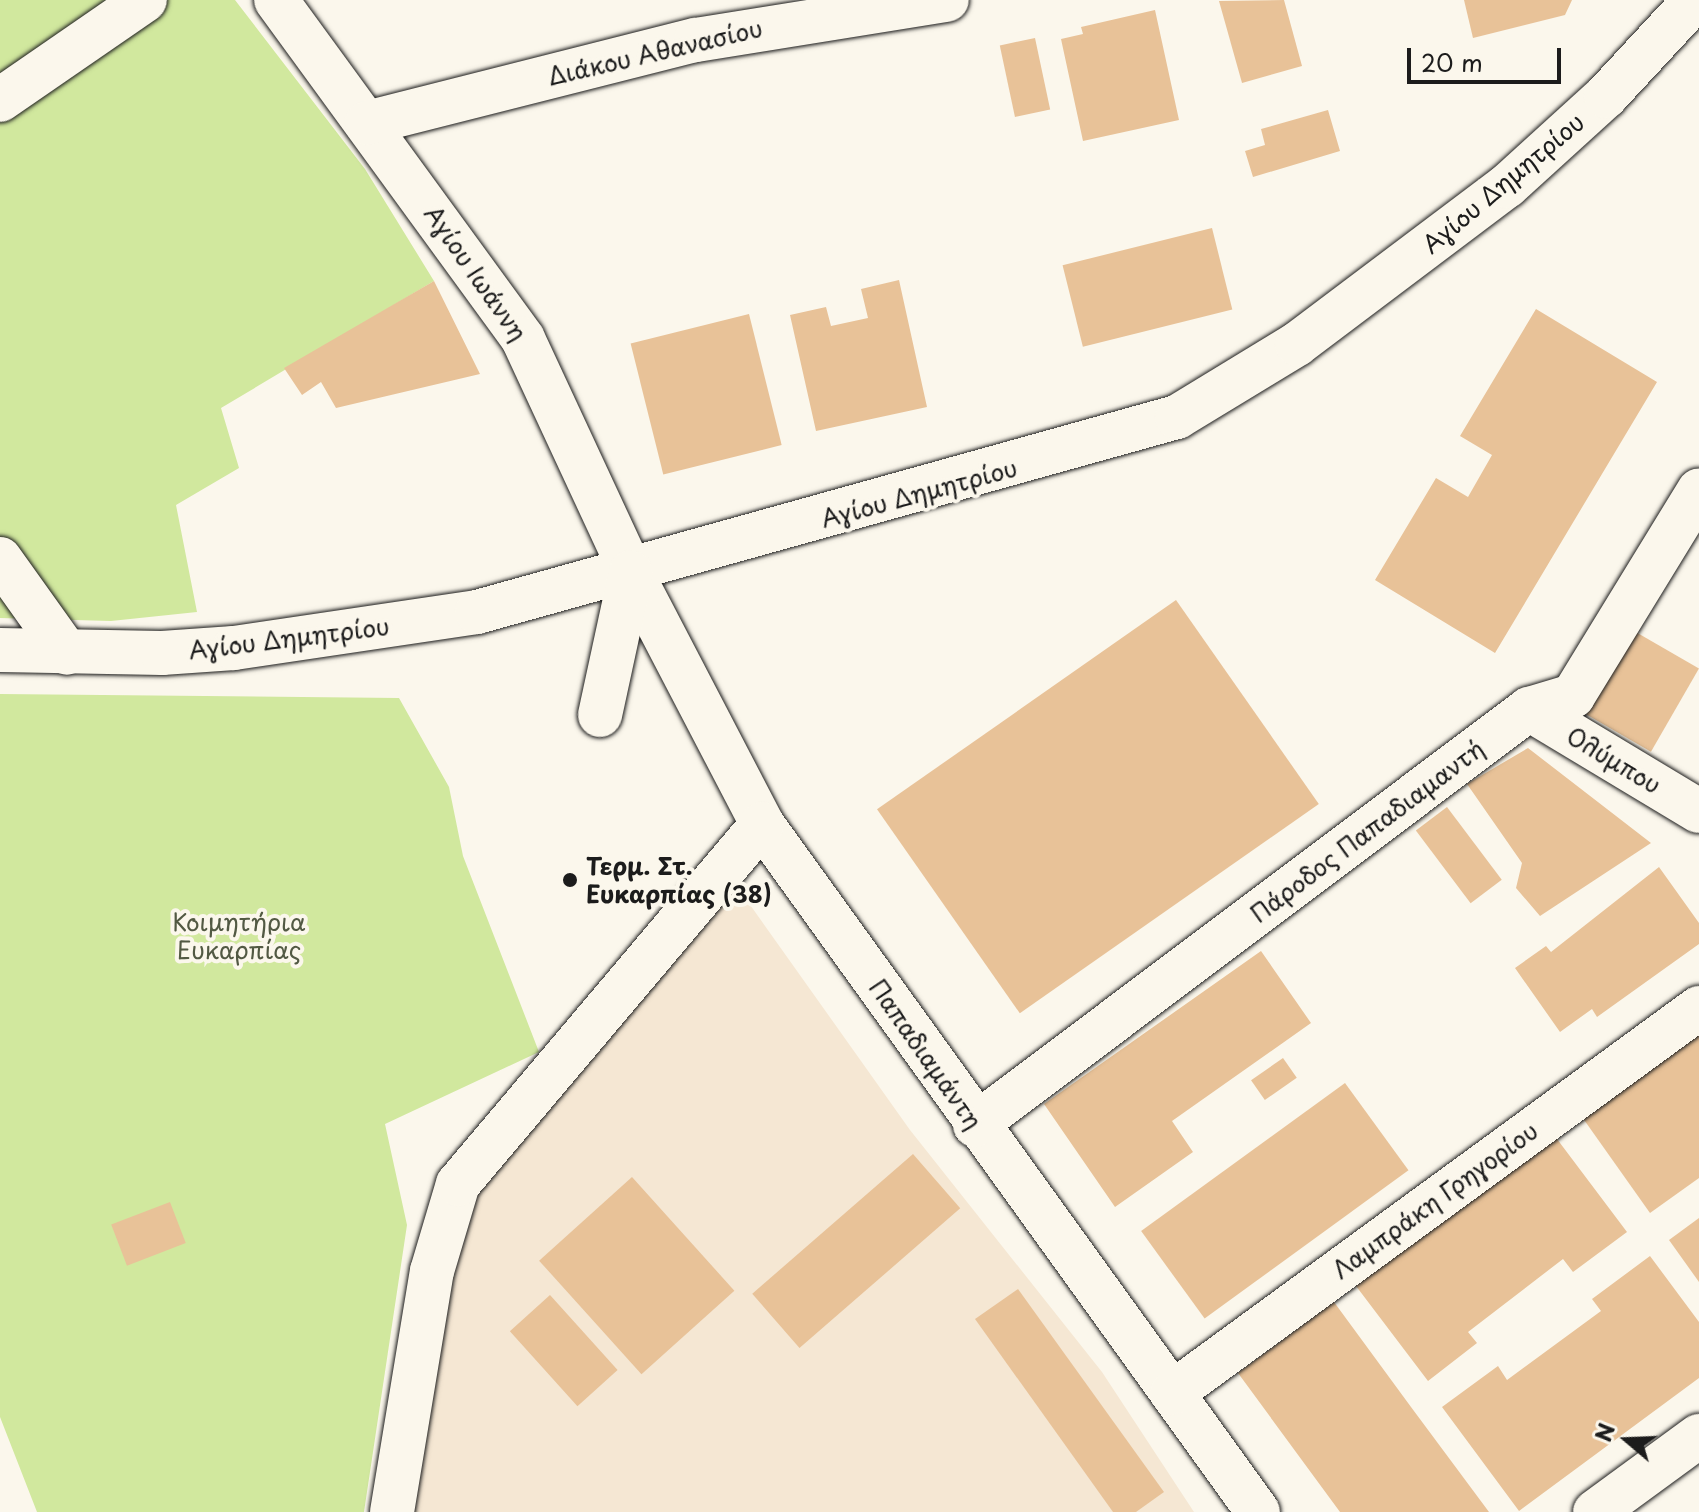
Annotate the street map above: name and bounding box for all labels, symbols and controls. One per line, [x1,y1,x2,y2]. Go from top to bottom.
street label: Διάκου Αθανασίου [545,13,765,91]
scale bar [1411,32,1565,82]
text: 20 m [1421,44,1483,80]
street label: Αγίου Δημητρίου [1416,107,1590,259]
street label: Αγίου Ιωάννη [419,200,533,346]
street label: Αγίου Δημητρίου [818,453,1020,533]
street label: Αγίου Δημητρίου [187,611,391,665]
street label: Ολύμπου [1562,721,1666,799]
street label: Πάροδος Παπαδιαμαντή [1245,734,1489,928]
place label: Τερμ. Στ. Ευκαρπίας (38) [586,852,772,908]
marker: Τερμ. Στ. Ευκαρπίας (38) [561,871,579,889]
park label: Κοιμητήρια Ευκαρπίας [172,908,306,964]
street label: Παπαδιαμάντη [864,974,988,1134]
street label: Λαμπράκη Γρηγορίου [1326,1116,1544,1284]
north arrow [1587,1400,1667,1480]
text: N [1585,1418,1622,1446]

